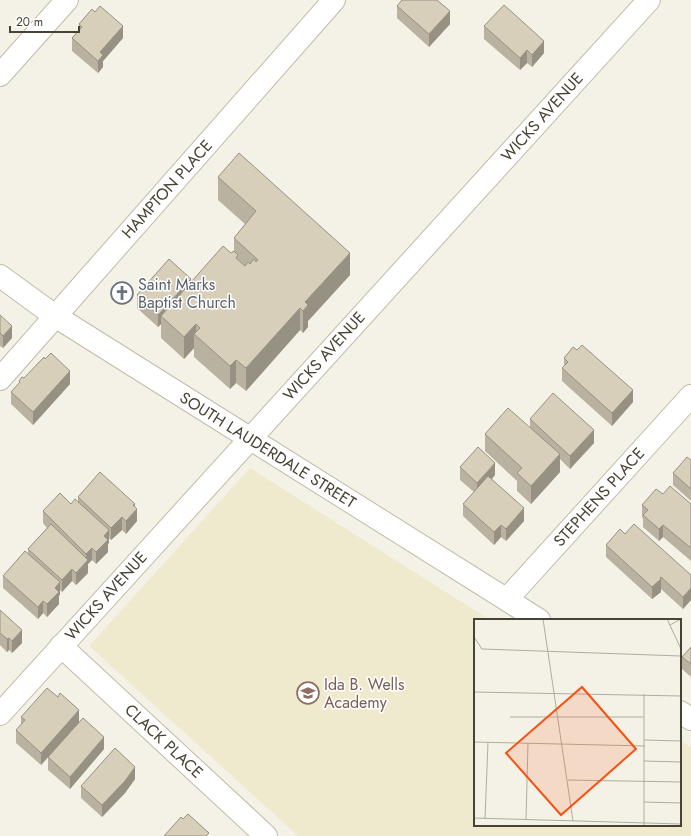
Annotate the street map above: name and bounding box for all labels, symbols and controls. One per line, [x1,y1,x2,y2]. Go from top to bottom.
scale bar [10,8,79,34]
text: 20 m [16,13,43,31]
street label: WICKS AVENUE [496,67,588,167]
street label: HAMPTON PLACE [116,134,218,244]
place label: Saint Marks Baptist Church [138,273,236,314]
church icon: Saint Marks Baptist Church [109,280,135,306]
street label: WICKS AVENUE [278,306,370,406]
street label: SOUTH LAUDERDALE STREET [175,386,361,514]
street label: STEPHENS PLACE [548,442,650,552]
street label: WICKS AVENUE [60,546,152,646]
inset map [474,619,681,826]
place label: Ida B. Wells Academy [324,673,404,714]
school or university icon: Ida B. Wells Academy [295,680,321,706]
street label: CLACK PLACE [120,699,208,783]

